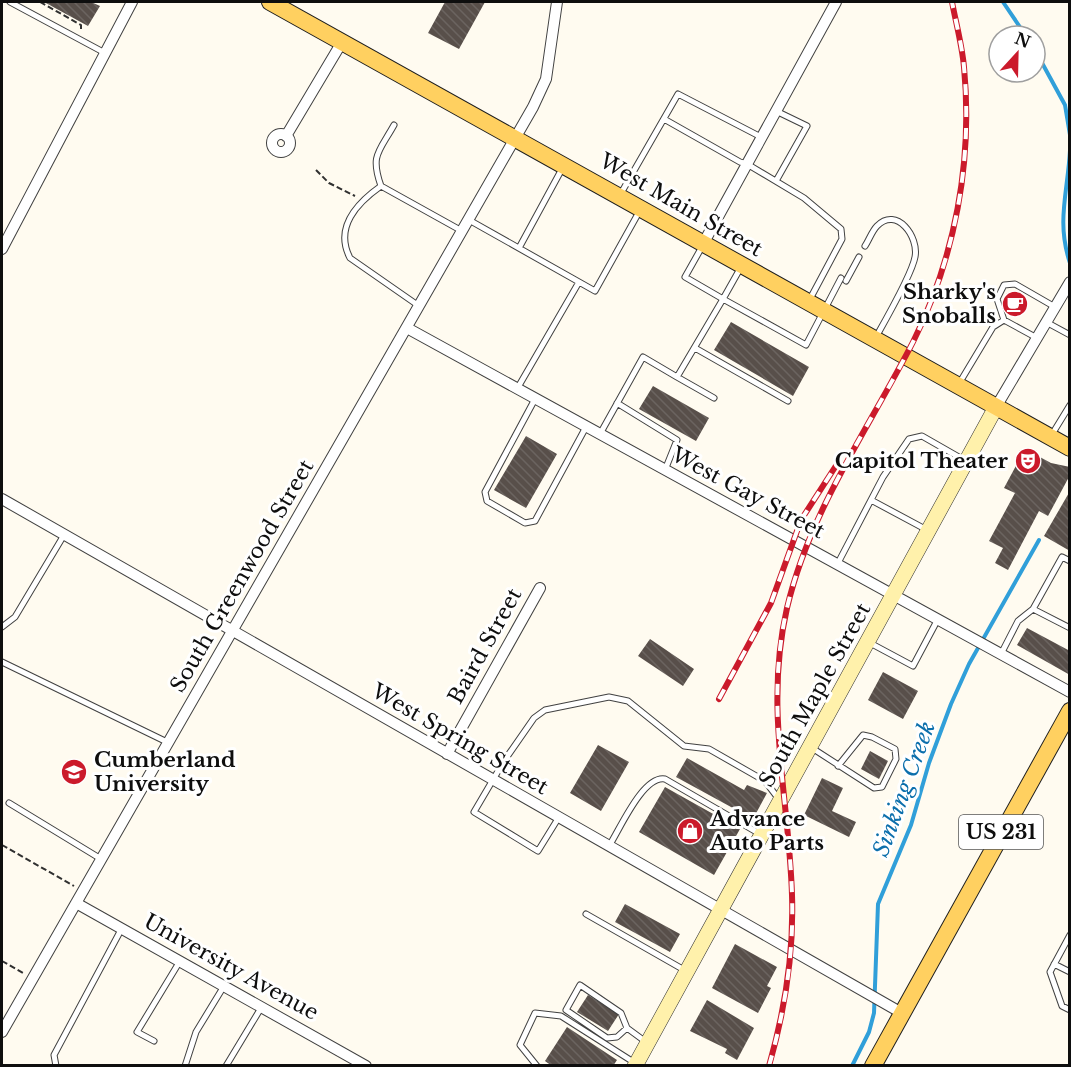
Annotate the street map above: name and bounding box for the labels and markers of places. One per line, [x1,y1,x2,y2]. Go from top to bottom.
place label: Sharky's Snoballs [902,279,996,329]
cafe icon: Sharky's Snoballs [1000,289,1030,319]
theatre icon: Capitol Theater [1013,446,1043,476]
place label: Capitol Theater [835,448,1009,474]
place label: Cumberland University [94,747,236,797]
school or university icon: Cumberland University [59,757,89,787]
place label: Advance Auto Parts [709,806,824,856]
shop icon: Advance Auto Parts [675,816,705,846]

